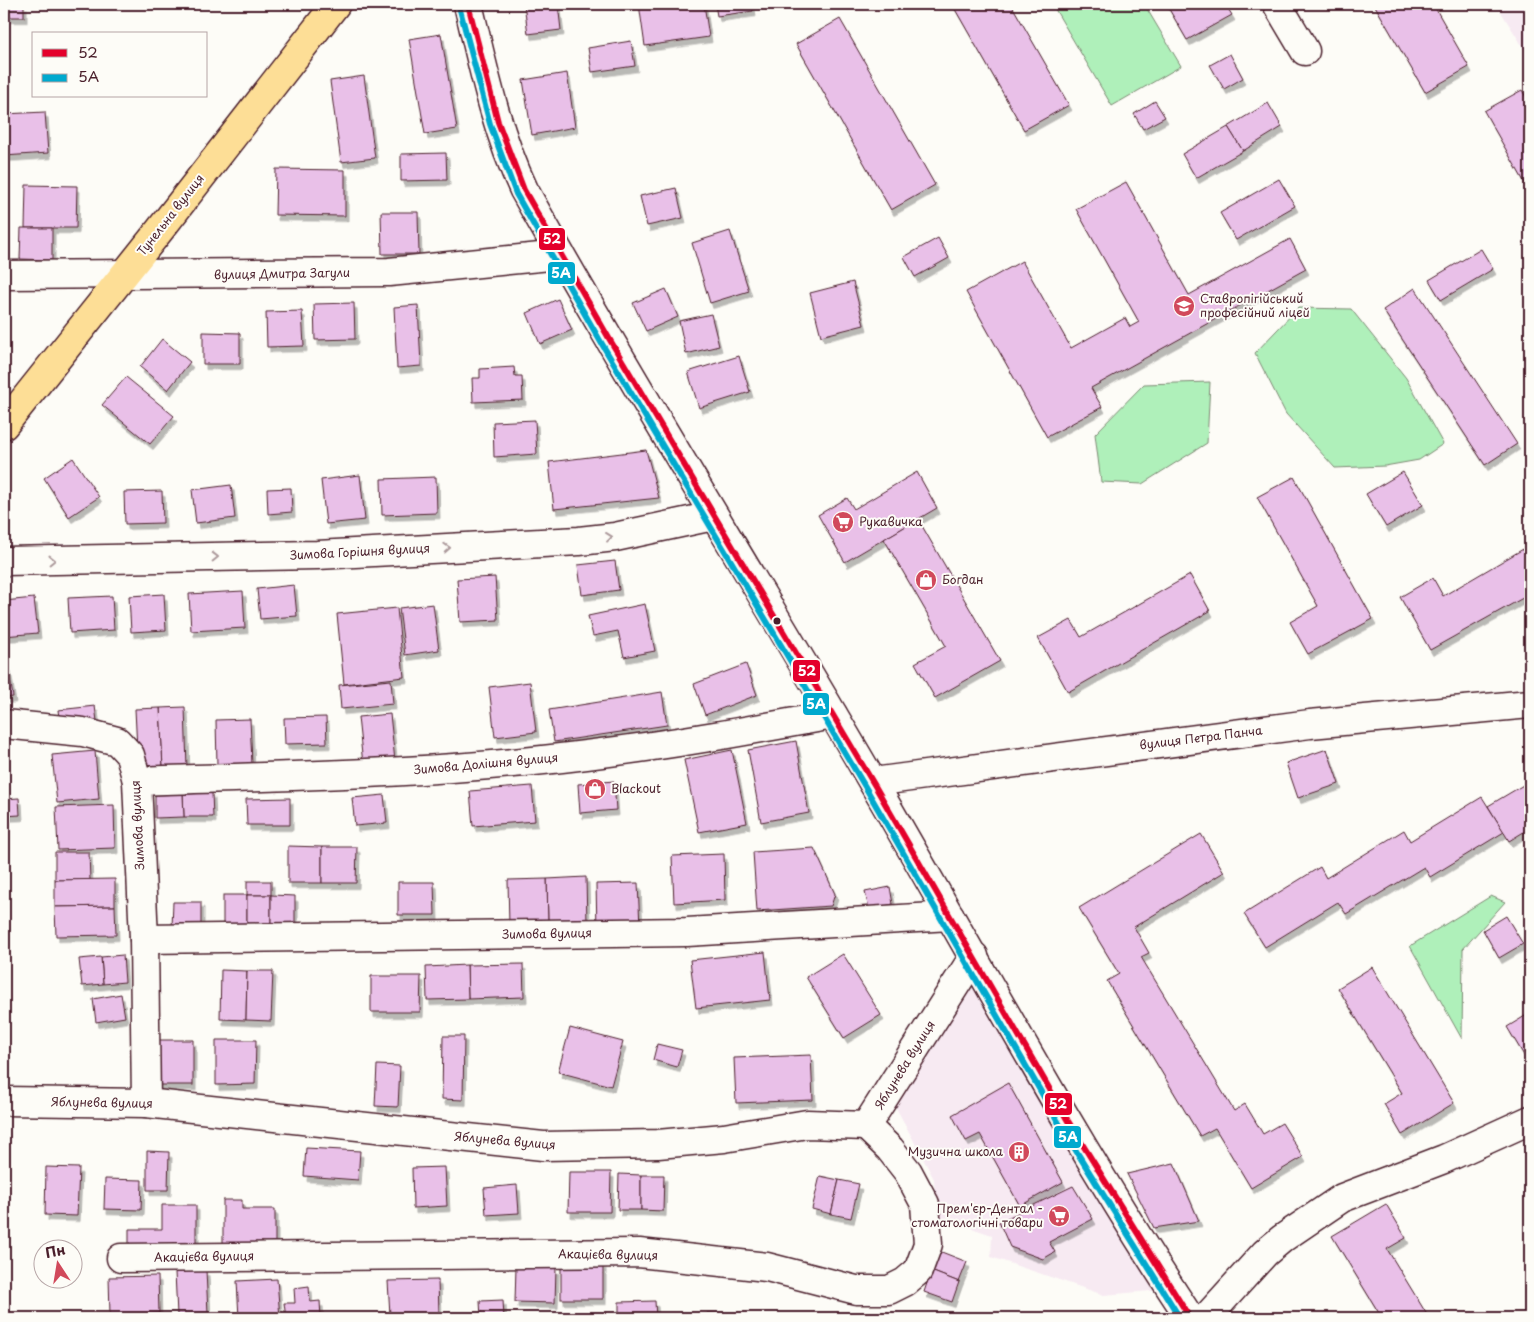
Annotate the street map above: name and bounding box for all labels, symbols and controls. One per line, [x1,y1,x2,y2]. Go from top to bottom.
legend [32,32,208,98]
text: 52 [78,40,98,63]
text: 5А [78,64,99,87]
street label: Тунельна вулиця [133,170,208,259]
line badge: 52 [538,227,566,251]
text: 52 [543,228,561,249]
line badge: 5А [547,261,576,285]
text: 5А [551,262,571,283]
street label: вулиця Дмитра Загули [214,263,350,283]
place label: Ставропігійський професійний ліцей [1200,289,1310,321]
school or university icon: Ставропігійський професійний ліцей [1172,294,1196,318]
supermarket icon: Рукавичка [831,510,855,534]
place label: Рукавичка [859,512,923,530]
one-way arrow [606,532,614,543]
street label: Зимова Горішня вулиця [289,538,430,564]
one-way arrow [444,542,452,553]
one-way arrow [212,552,219,562]
one-way arrow [49,555,57,565]
shop icon: Богдан [914,568,938,592]
place label: Богдан [942,570,984,588]
unlabelled marker [772,616,782,626]
line badge: 52 [792,659,821,683]
text: 52 [798,660,816,681]
line badge: 5А [802,692,830,716]
text: 5А [806,693,826,714]
street label: вулиця Петра Панча [1138,720,1264,753]
street label: Зимова Долішня вулиця [413,748,559,778]
shop icon: Blackout [583,777,607,801]
place label: Blackout [611,779,661,797]
street label: Зимова вулиця [126,780,148,870]
street label: Зимова вулиця [502,923,592,943]
street label: Яблунева вулиця [870,1017,939,1112]
street label: Яблунева вулиця [51,1092,153,1112]
line badge: 52 [1044,1092,1073,1116]
text: 52 [1049,1093,1067,1114]
line badge: 5А [1053,1125,1082,1149]
text: 5А [1058,1126,1078,1147]
street label: Яблунева вулиця [454,1127,557,1153]
building icon: Музична школа [1007,1140,1031,1164]
place label: Музична школа [908,1142,1004,1160]
place label: Прем'єр-Дентал - стоматологічні товари [911,1199,1043,1231]
supermarket icon: Прем'єр-Дентал - стоматологічні товари [1047,1204,1071,1228]
text: Пн [43,1238,67,1263]
north arrow [32,1240,82,1290]
street label: Акацієва вулиця [558,1244,658,1264]
street label: Акацієва вулиця [154,1246,254,1266]

